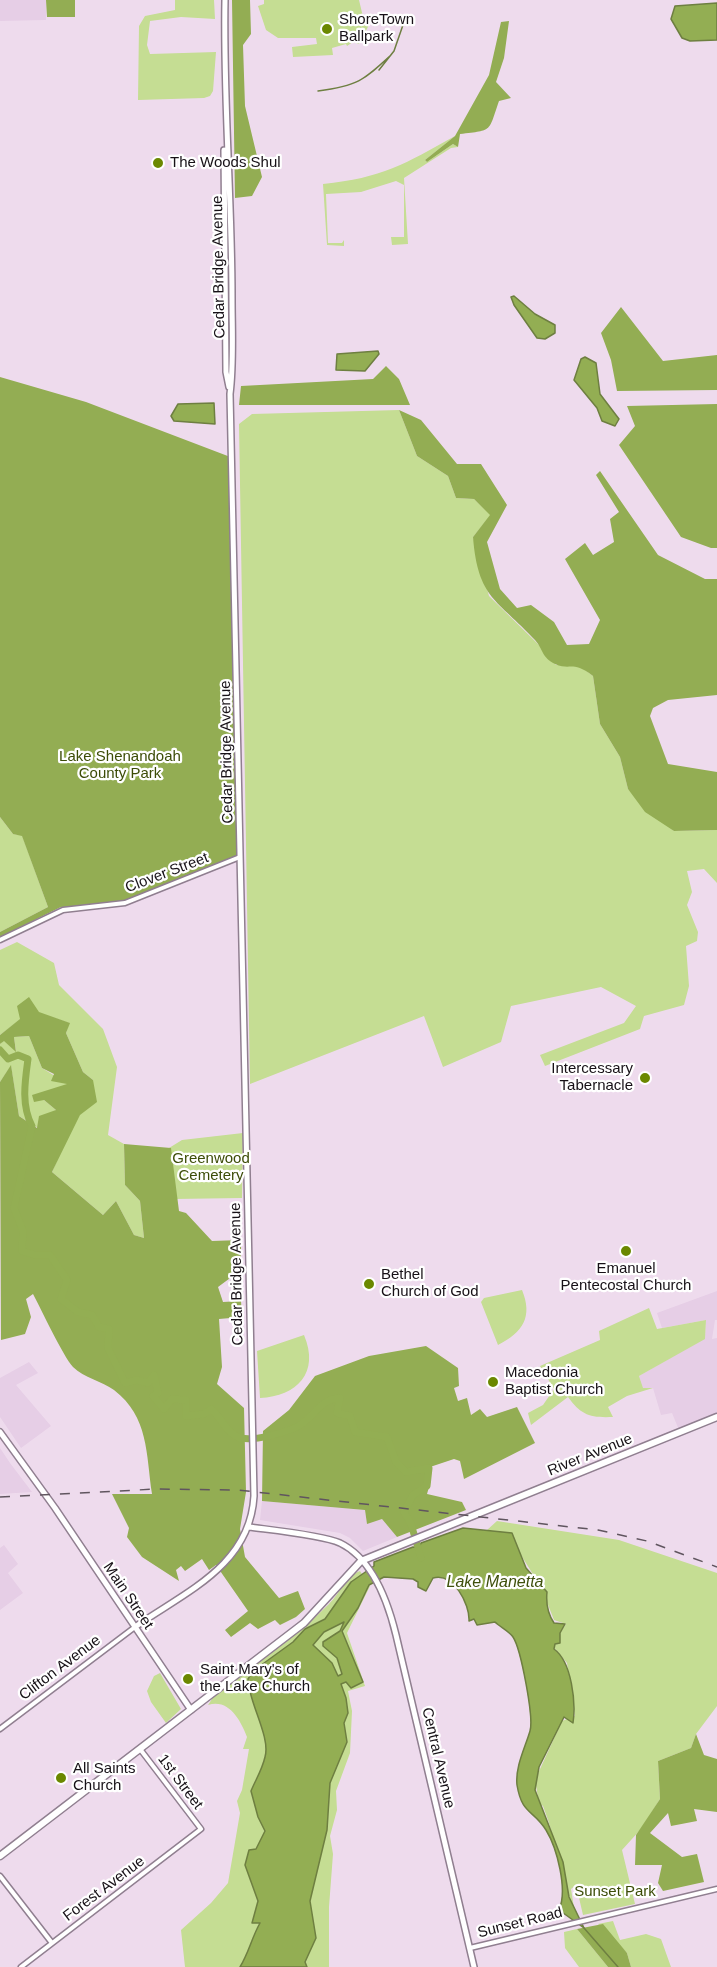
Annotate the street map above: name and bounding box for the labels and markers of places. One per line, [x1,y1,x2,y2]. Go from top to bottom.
place label: ShoreTown Ballpark [339,11,414,46]
marker: ShoreTown Ballpark [320,22,334,36]
place label: The Woods Shul [170,154,281,172]
marker: The Woods Shul [151,156,165,170]
place label: Intercessary Tabernacle [551,1060,633,1095]
marker: Intercessary Tabernacle [638,1071,652,1085]
marker: Emanuel Pentecostal Church [619,1244,633,1258]
place label: Emanuel Pentecostal Church [561,1260,691,1295]
place label: Bethel Church of God [381,1266,479,1301]
marker: Bethel Church of God [362,1277,376,1291]
place label: Macedonia Baptist Church [505,1364,603,1399]
marker: Macedonia Baptist Church [486,1375,500,1389]
place label: Saint Mary's of the Lake Church [200,1661,310,1696]
marker: Saint Mary's of the Lake Church [181,1672,195,1686]
place label: All Saints Church [73,1760,136,1795]
marker: All Saints Church [54,1771,68,1785]

